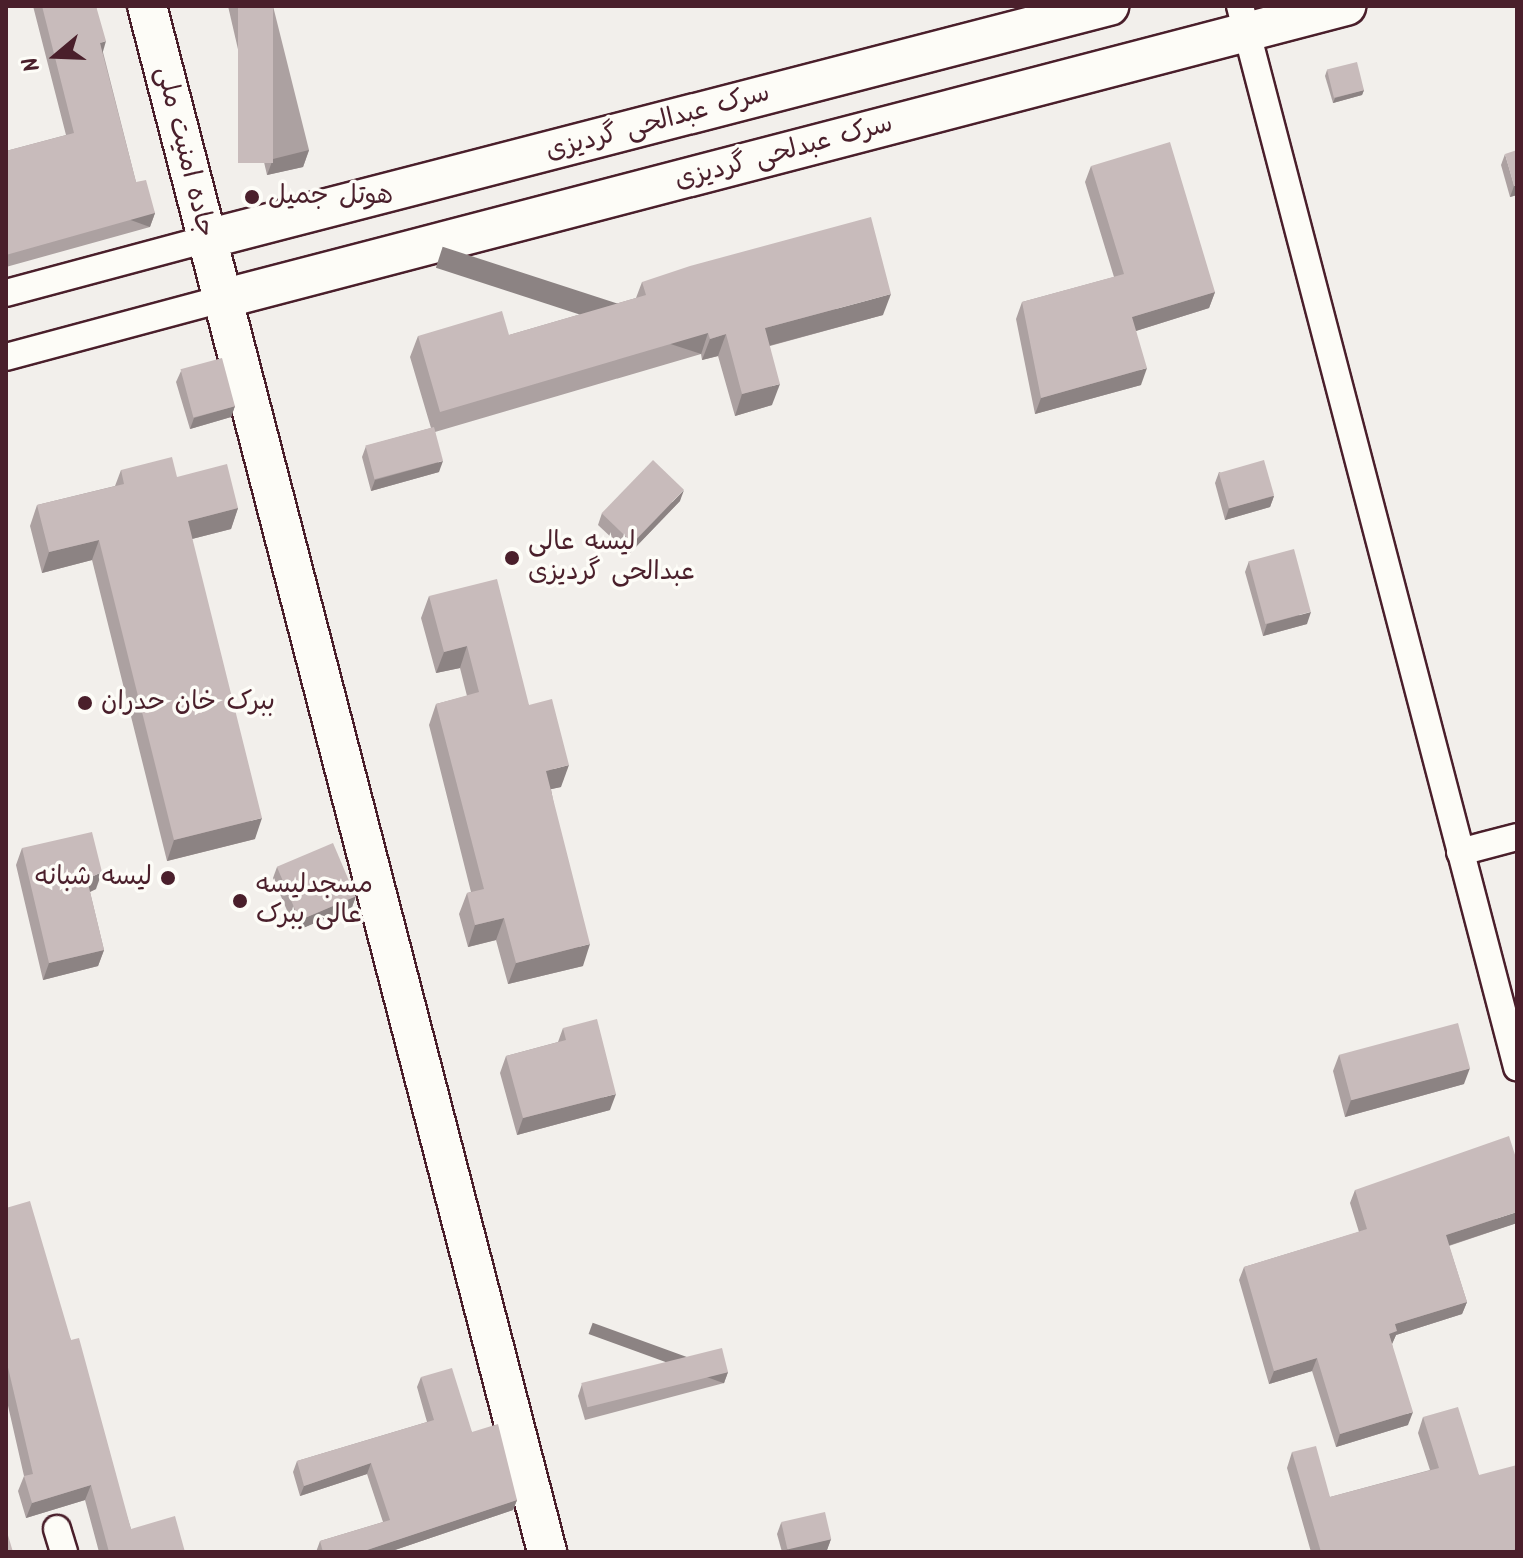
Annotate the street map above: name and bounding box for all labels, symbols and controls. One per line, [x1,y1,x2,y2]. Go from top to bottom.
north arrow [16,16,96,96]
text: N [14,52,52,76]
street label: جاده امنیت ملی [148,63,220,241]
street label: سرک عبدالحی گردیزی [543,78,773,168]
street label: سرک عبدلحی گردیزی [672,109,896,197]
place label: هوتل جمیل [268,181,393,213]
marker: هوتل جمیل [243,188,261,206]
place label: لیسه عالی عبدالحی گردیزی [528,527,695,588]
marker: لیسه عالی عبدالحی گردیزی [503,549,521,567]
place label: ببرک خان حدران [101,687,275,719]
marker: ببرک خان حدران [76,694,94,712]
place label: لیسه شبانه [34,862,152,894]
marker: لیسه شبانه [159,869,177,887]
place label: مسجدلیسه عالی ببرک [256,870,373,932]
marker: مسجدلیسه عالی ببرک [231,892,249,910]

